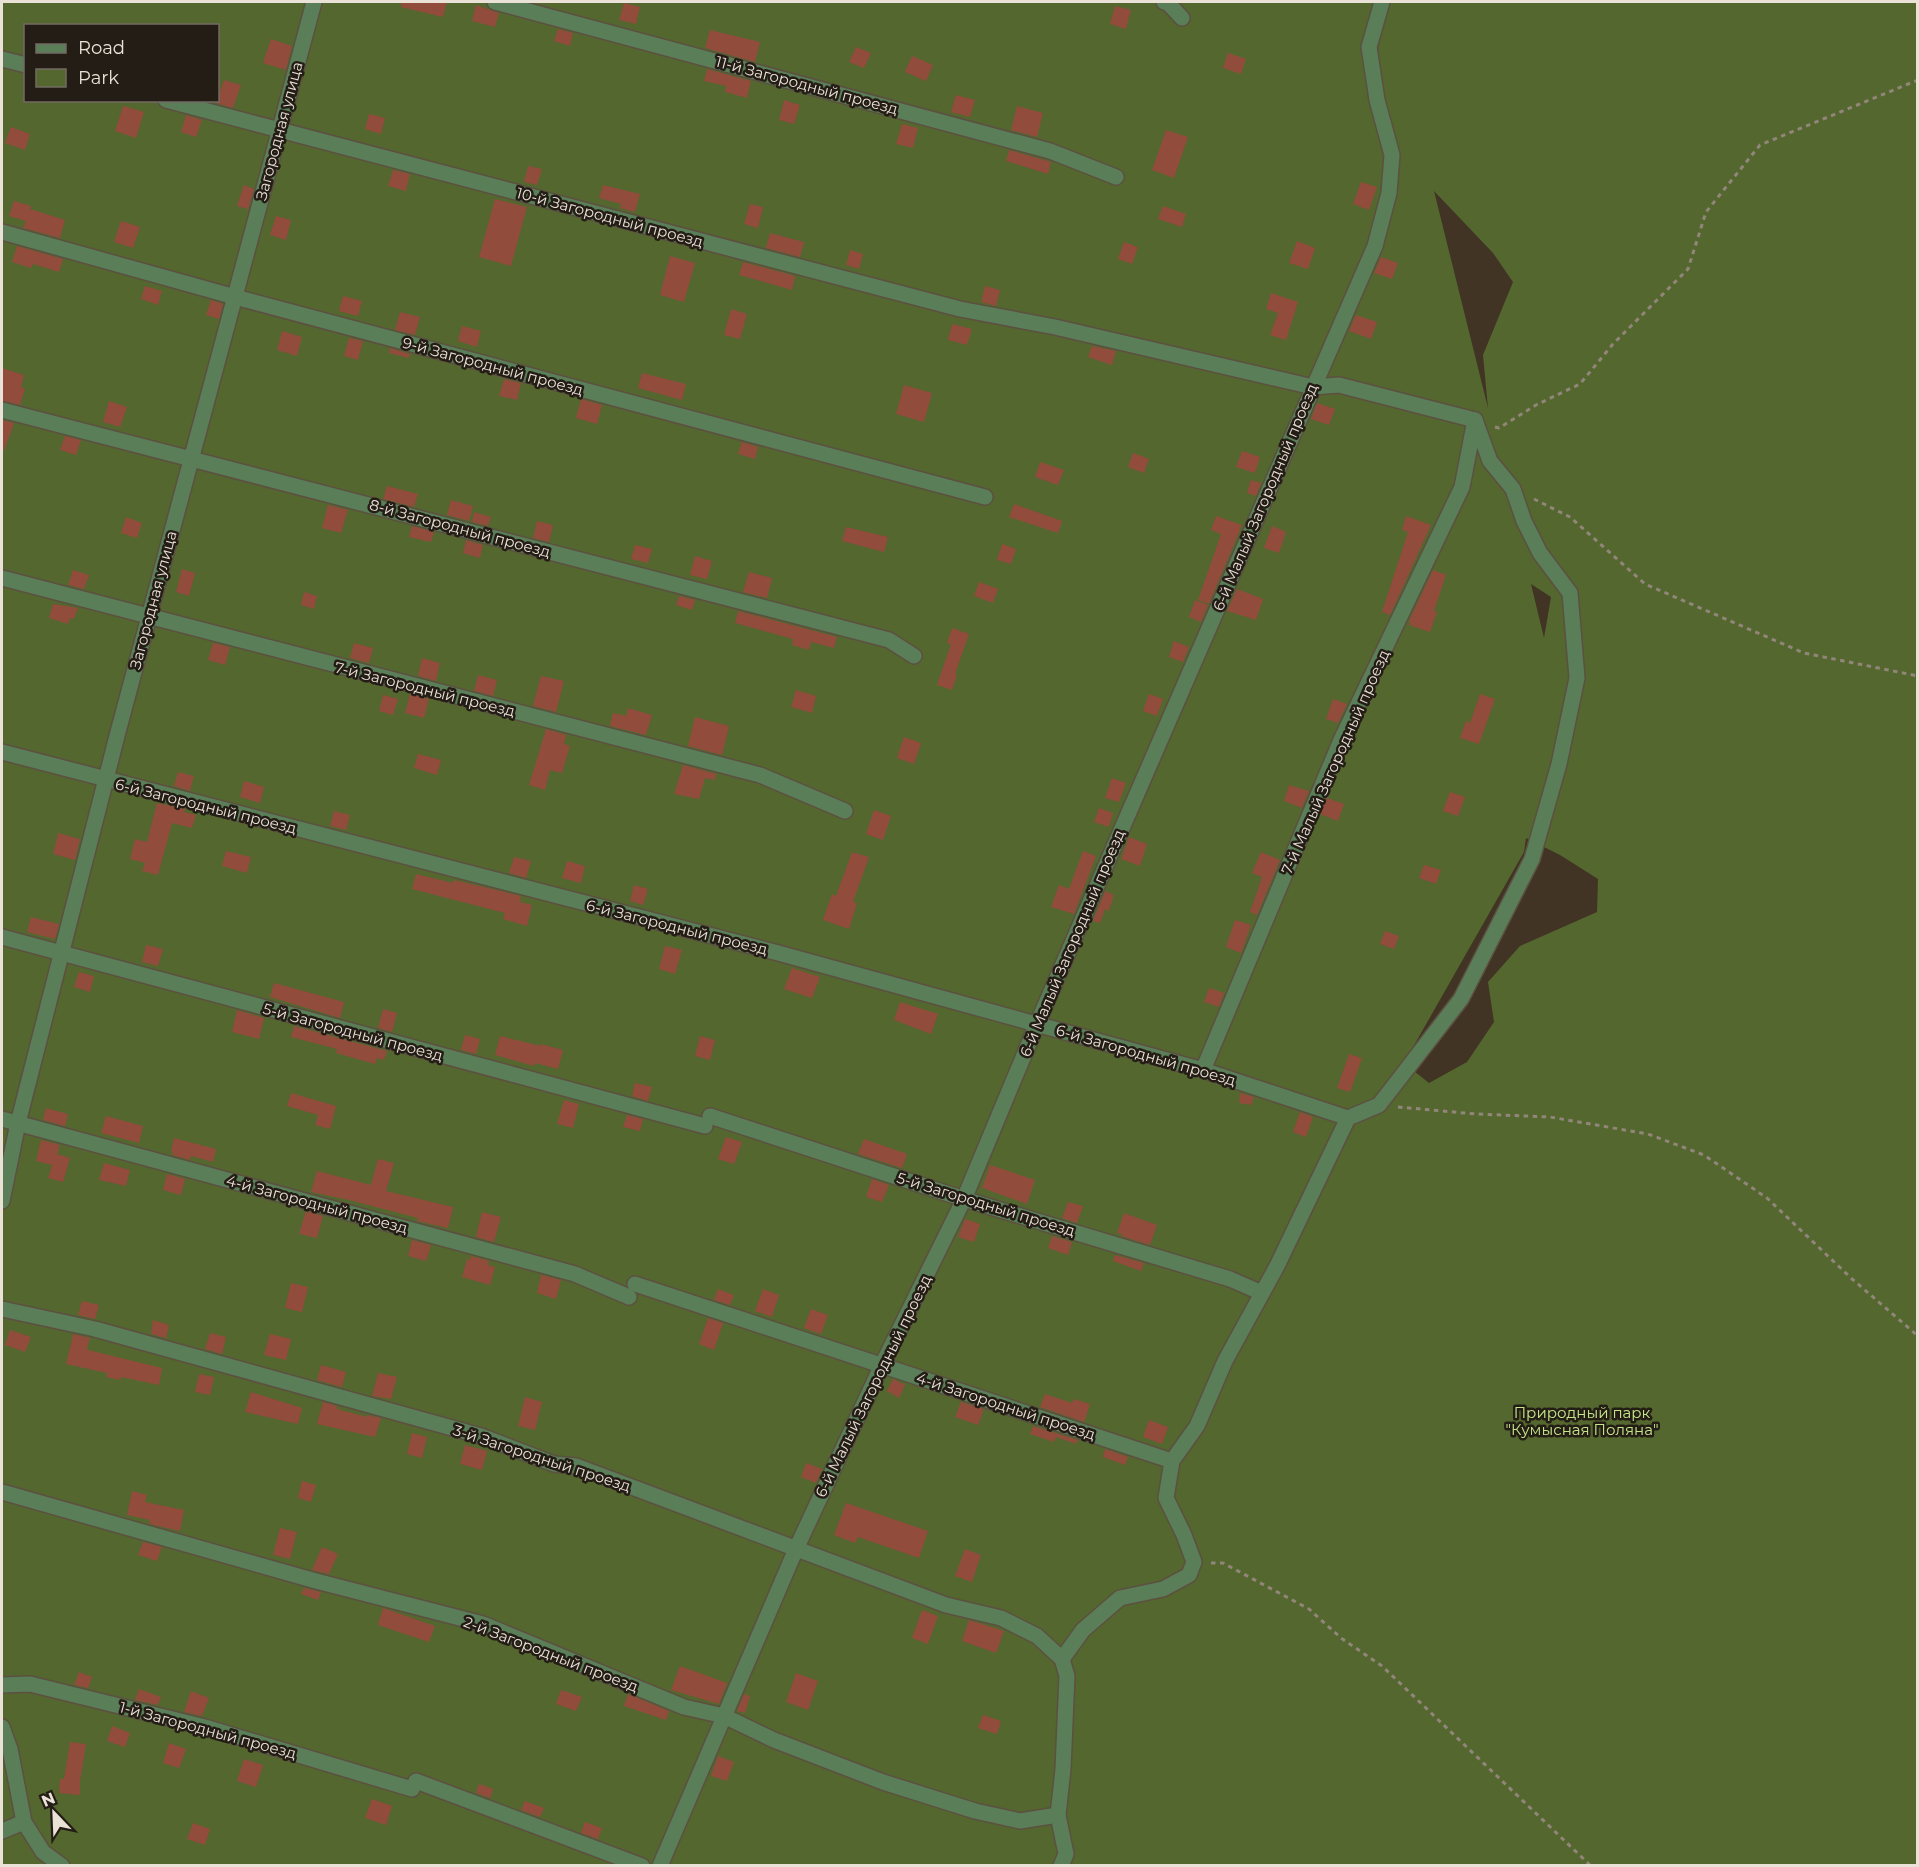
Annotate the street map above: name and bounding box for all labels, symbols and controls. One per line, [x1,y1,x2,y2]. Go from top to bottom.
legend [24,24,219,102]
text: Road [78,37,125,59]
street label: 11-й Загородный проезд [714,52,900,119]
street label: Загородная улица [251,60,307,202]
text: Park [78,67,119,89]
street label: 10-й Загородный проезд [515,183,706,251]
street label: 9-й Загородный проезд [401,333,586,399]
street label: 6-й Малый Загородный проезд [1208,380,1322,613]
street label: 8-й Загородный проезд [367,495,553,561]
street label: Загородная улица [125,529,181,671]
street label: 7-й Малый Загородный проезд [1277,647,1393,877]
street label: 7-й Загородный проезд [333,657,517,721]
street label: 6-й Загородный проезд [113,774,299,838]
street label: 6-й Малый Загородный проезд [1015,826,1129,1059]
street label: 6-й Загородный проезд [584,895,770,959]
street label: 5-й Загородный проезд [261,999,445,1065]
street label: 6-й Загородный проезд [1054,1020,1238,1090]
street label: 5-й Загородный проезд [895,1168,1078,1240]
street label: 4-й Загородный проезд [224,1171,410,1237]
street label: 6-й Малый Загородный проезд [811,1272,935,1500]
street label: 4-й Загородный проезд [914,1368,1098,1444]
park label: Природный парк "Кумысная Поляна" [1506,1403,1659,1439]
street label: 3-й Загородный проезд [451,1420,633,1496]
street label: 2-й Загородный проезд [461,1612,641,1696]
street label: 1-й Загородный проезд [117,1697,299,1763]
north arrow [24,1783,84,1843]
text: N [39,1788,58,1811]

